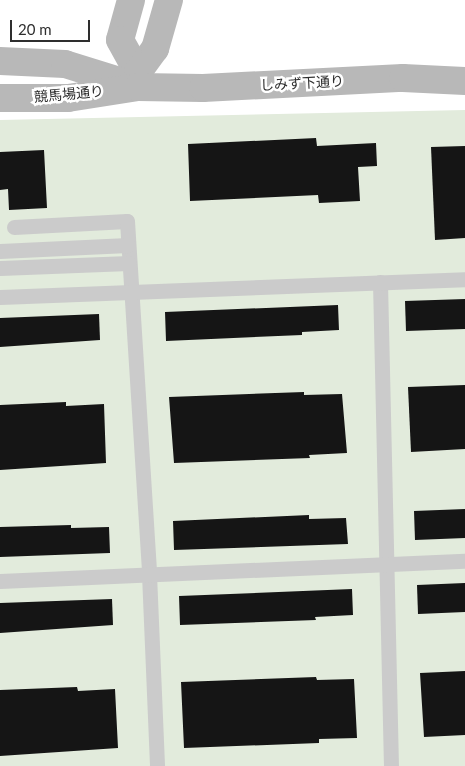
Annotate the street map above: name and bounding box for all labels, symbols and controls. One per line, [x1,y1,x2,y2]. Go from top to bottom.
scale bar [12,10,92,42]
text: 20 m [18,20,52,38]
street label: しみず下通り [260,72,344,94]
street label: 競馬場通り [33,83,105,105]

